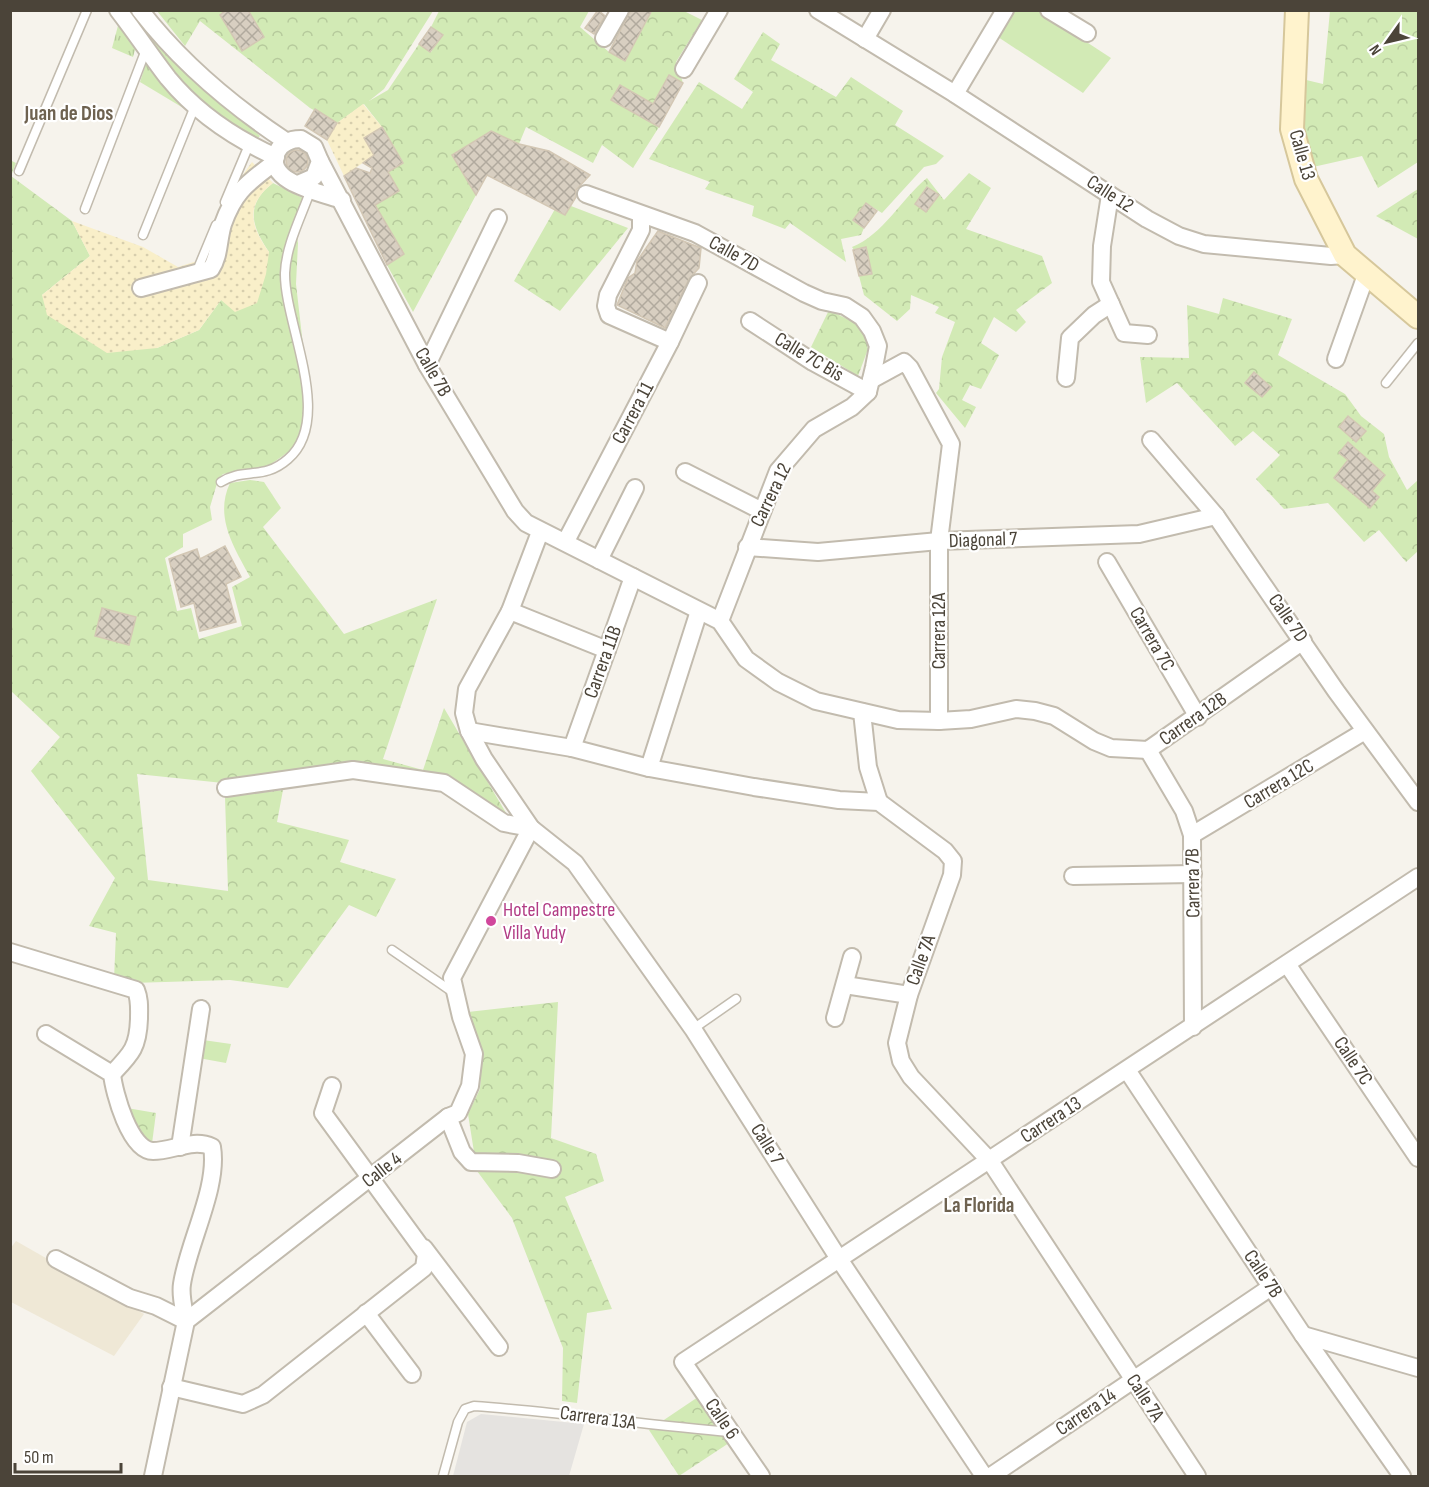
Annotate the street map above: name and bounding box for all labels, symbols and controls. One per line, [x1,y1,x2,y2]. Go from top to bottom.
north arrow [1357,12,1417,72]
text: N [1366,41,1386,58]
district label: Juan de Dios [24,101,113,126]
street label: Calle 13 [1283,127,1321,183]
street label: Calle 12 [1082,170,1138,218]
street label: Calle 7D [705,230,763,278]
street label: Calle 7C Bis [770,327,848,387]
street label: Calle 7B [409,343,457,401]
street label: Carrera 11 [607,378,659,448]
street label: Carrera 12 [745,459,797,531]
street label: Diagonal 7 [948,527,1018,553]
street label: Calle 7D [1263,589,1313,647]
street label: Carrera 12A [927,592,951,669]
street label: Carrera 7C [1124,603,1180,675]
street label: Carrera 11B [579,622,627,702]
street label: Carrera 12B [1155,687,1231,751]
street label: Carrera 12C [1240,754,1318,814]
street label: Carrera 7B [1180,848,1206,918]
place label: Hotel Campestre Villa Yudy [503,898,615,945]
marker: Hotel Campestre Villa Yudy [484,914,498,928]
street label: Calle 7A [901,931,941,989]
street label: Calle 7C [1328,1032,1378,1090]
street label: Carrera 13 [1016,1091,1086,1149]
street label: Calle 7 [745,1119,789,1169]
street label: Calle 4 [357,1147,407,1193]
district label: La Florida [944,1193,1014,1218]
street label: Calle 7B [1238,1245,1288,1303]
street label: Calle 7A [1121,1370,1169,1427]
street label: Carrera 14 [1051,1383,1121,1441]
street label: Calle 6 [700,1394,744,1444]
street label: Carrera 13A [558,1401,638,1435]
scale bar [15,1436,122,1474]
text: 50 m [24,1447,54,1468]

